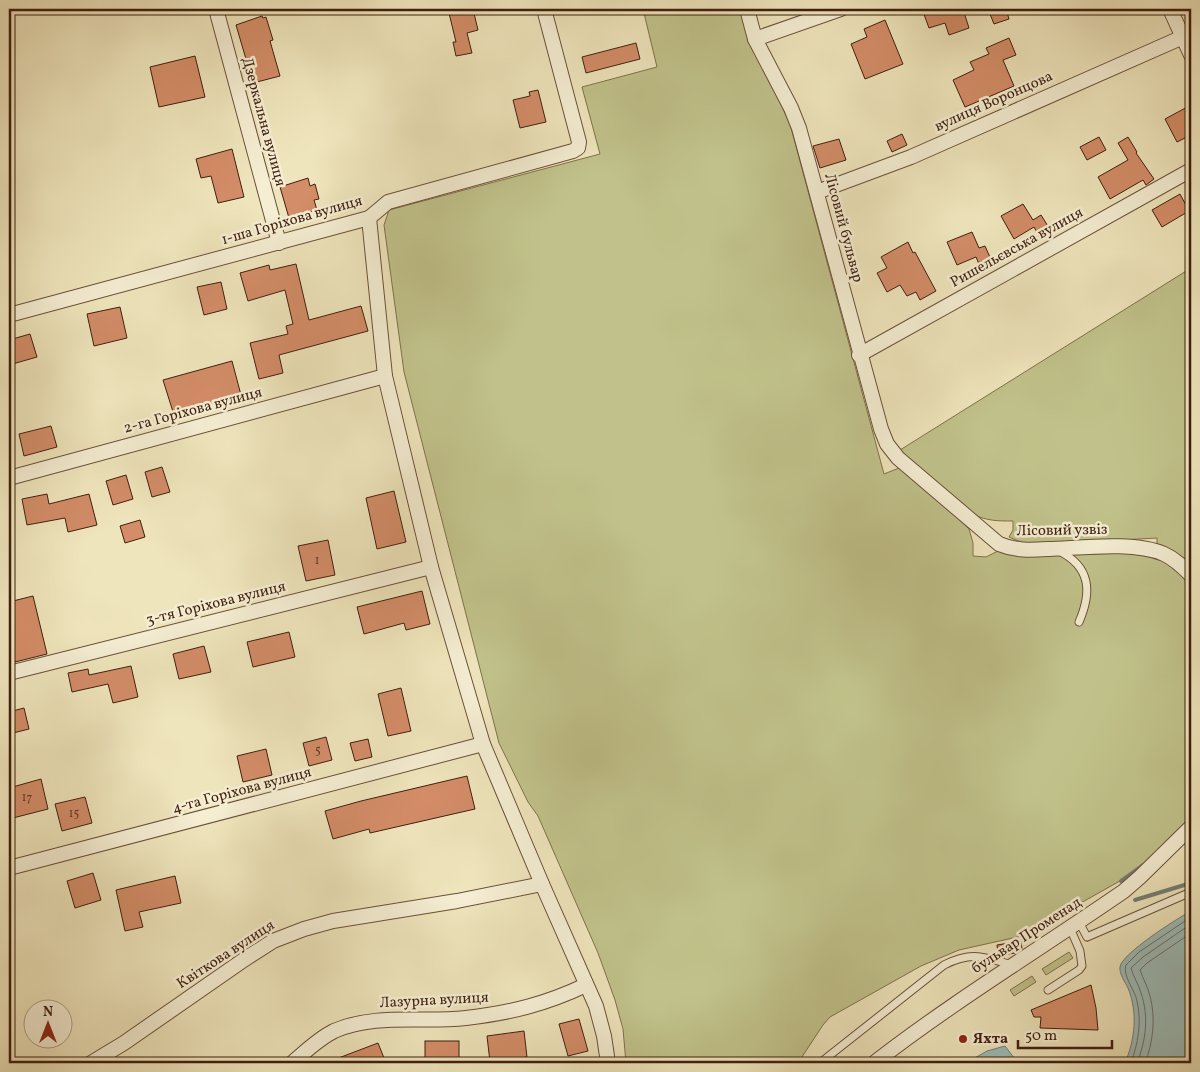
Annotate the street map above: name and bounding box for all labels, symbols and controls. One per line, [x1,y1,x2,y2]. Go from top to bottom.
street label: Дзеркальна вулиця [236,55,290,189]
street label: вулиця Воронцова [931,66,1057,138]
street label: Лісовий бульвар [818,171,868,285]
street label: 1-ша Горіхова вулиця [219,191,365,251]
street label: Ришельєвська вулиця [947,203,1087,293]
street label: 2-га Горіхова вулиця [121,382,265,440]
street label: Лісовий узвіз [1016,520,1108,542]
house number: 1 [315,553,319,569]
street label: 3-тя Горіхова вулиця [144,576,288,631]
house number: 5 [315,743,321,759]
street label: 4-та Горіхова вулиця [170,762,314,820]
house number: 17 [22,790,32,806]
house number: 15 [69,806,79,822]
street label: бульвар Променад [968,892,1086,979]
street label: Квіткова вулиця [173,915,279,995]
street label: Лазурна вулиця [379,988,489,1014]
north arrow [22,1000,72,1050]
text: N [43,1003,53,1022]
scale bar [1018,1017,1111,1049]
text: 50 m [1025,1026,1057,1047]
place label: Яхта [973,1029,1008,1050]
marker: Яхта [957,1033,969,1045]

